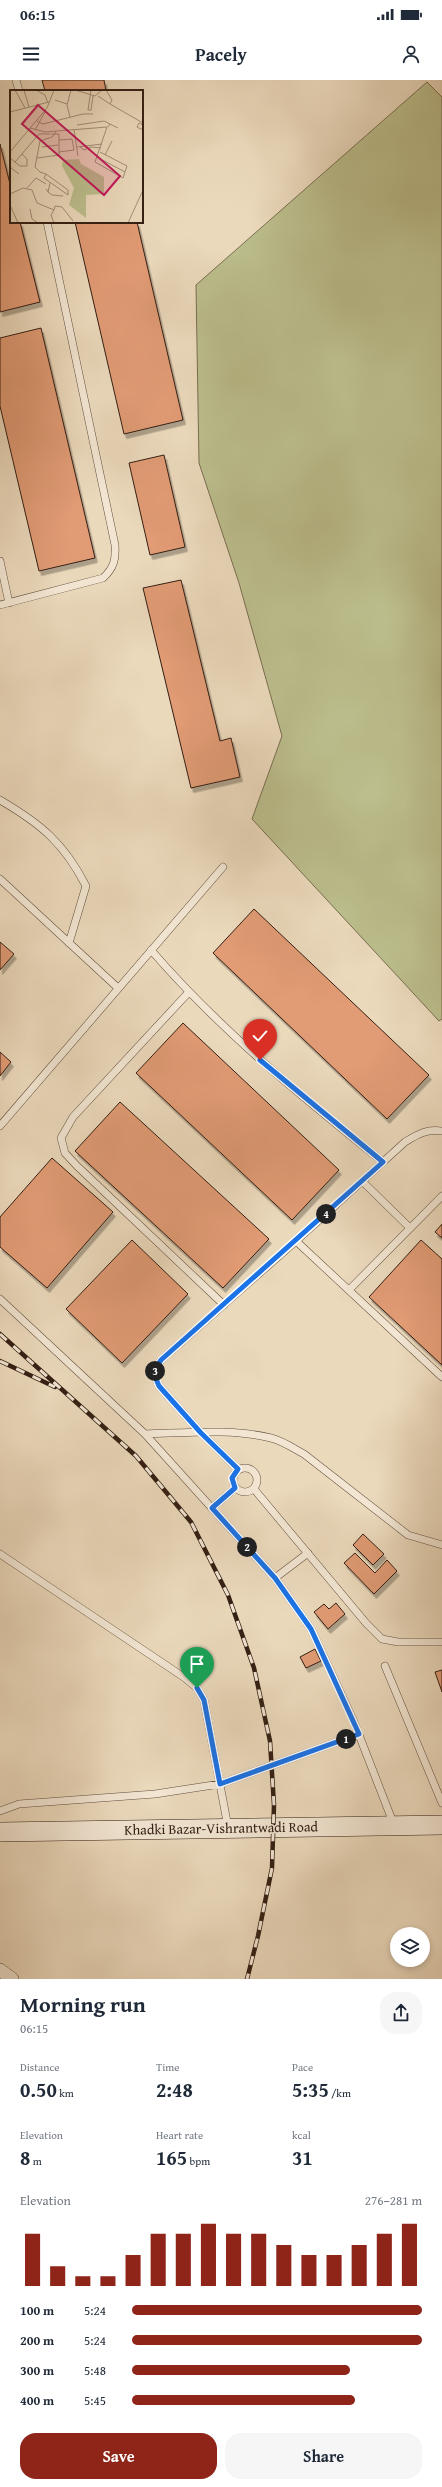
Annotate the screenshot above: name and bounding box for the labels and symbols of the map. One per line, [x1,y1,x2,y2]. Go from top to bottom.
inset map [10,90,143,223]
pin [243,1019,277,1060]
pin: 4 [316,1204,336,1224]
pin: 3 [145,1361,165,1381]
pin: 2 [237,1537,257,1557]
pin [180,1647,214,1688]
pin: 1 [336,1729,356,1749]
street label: Khadki Bazar-Vishrantwadi Road [124,1816,319,1840]

